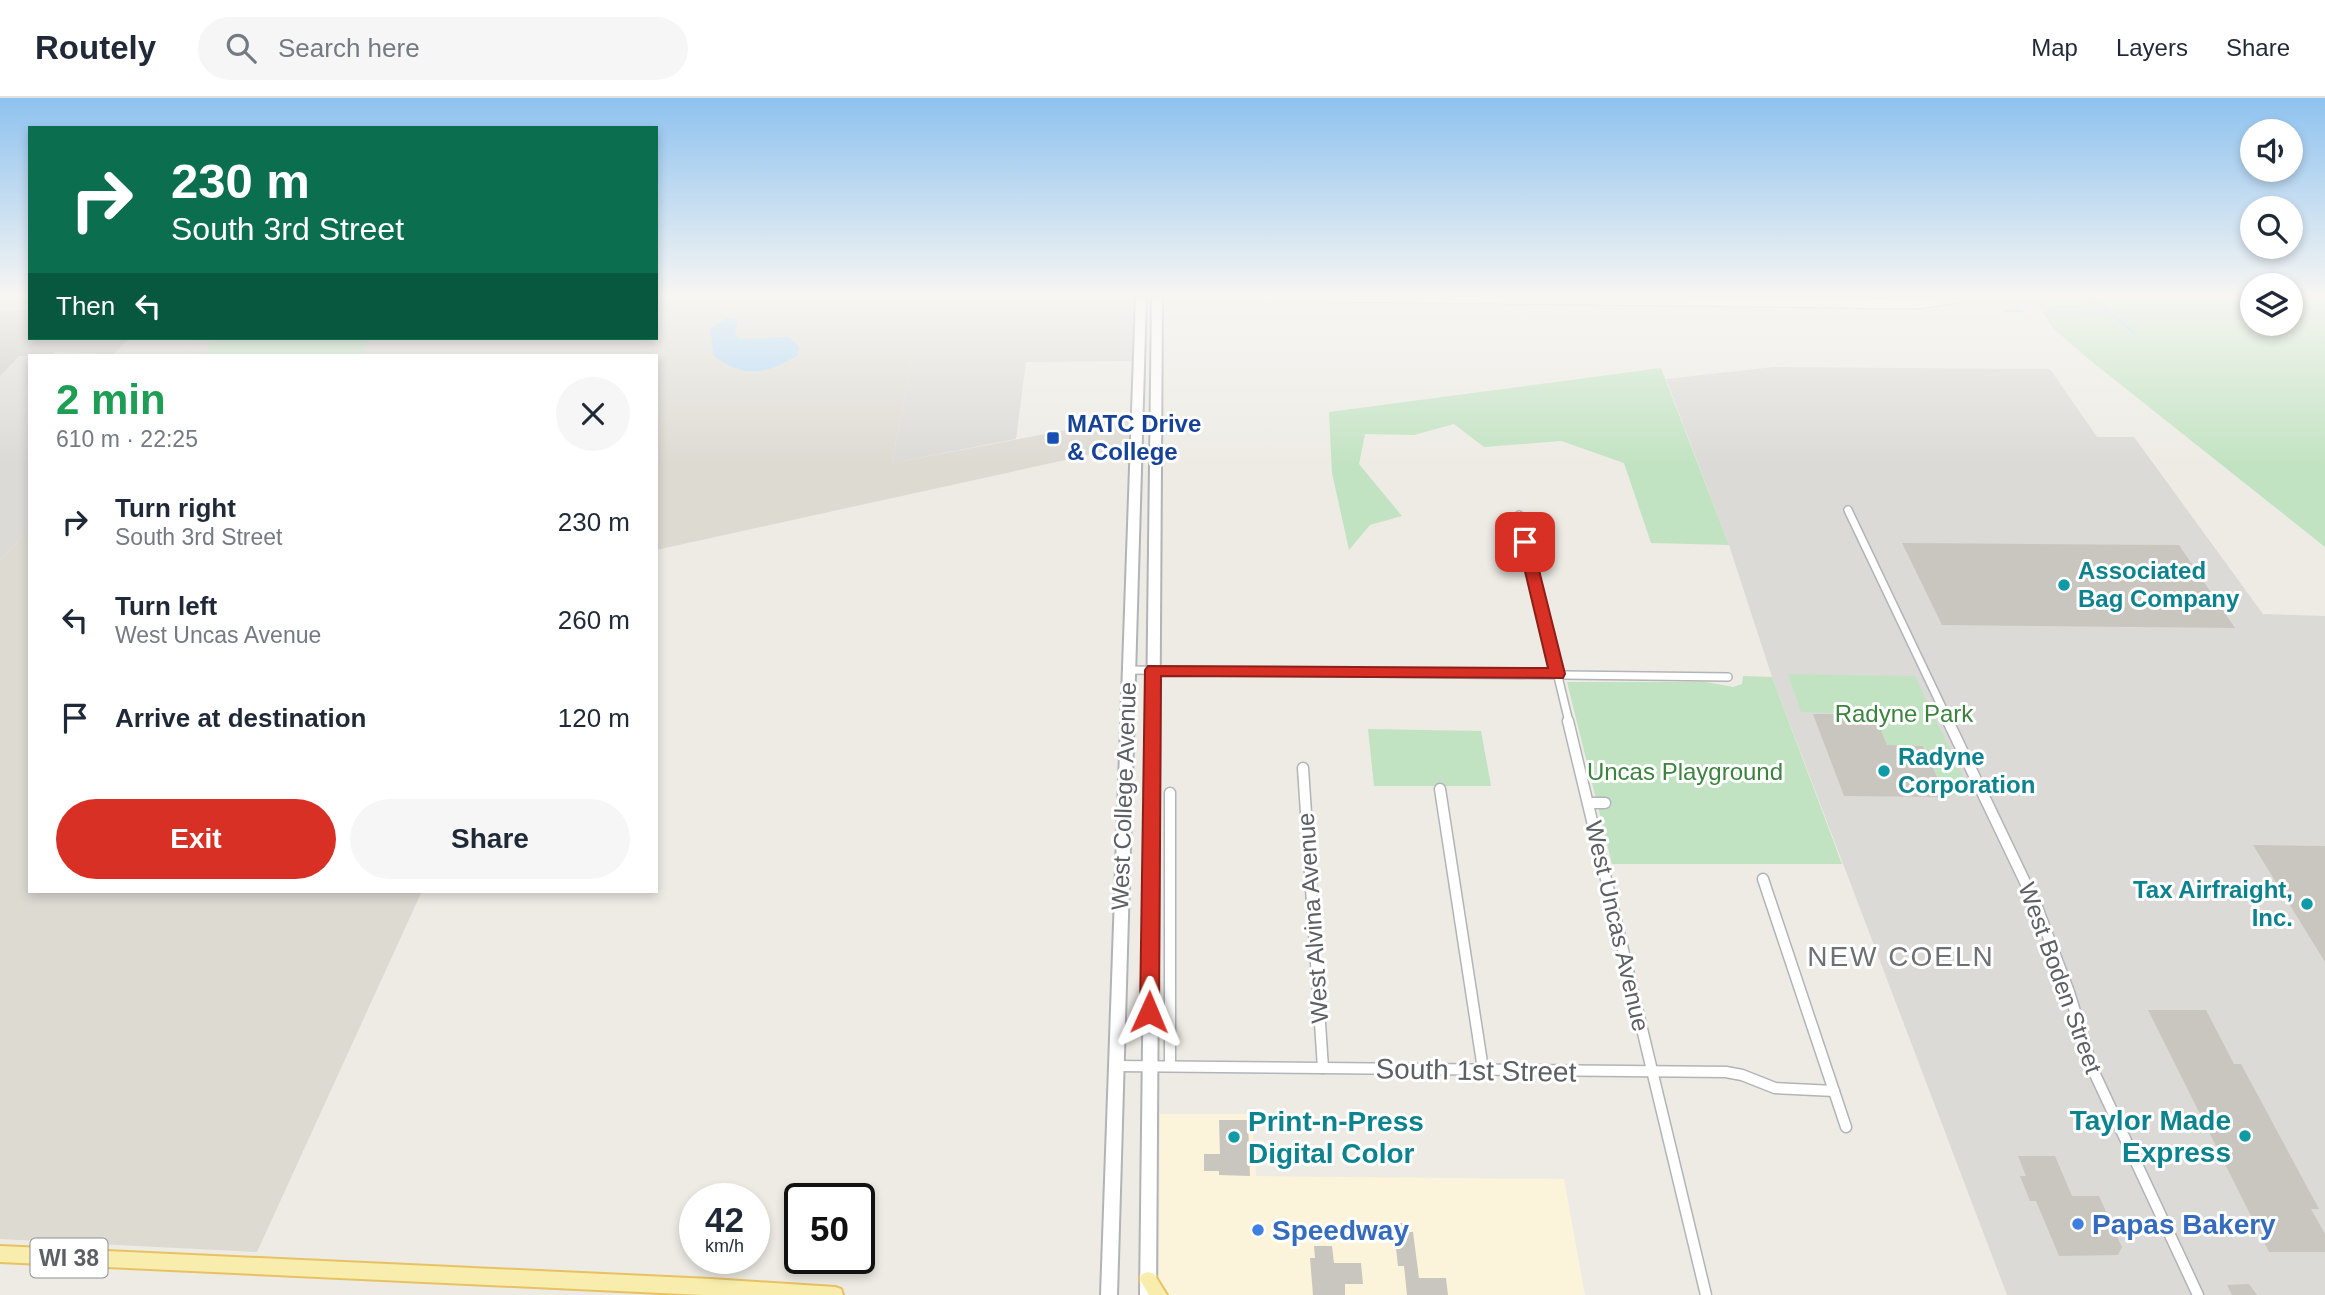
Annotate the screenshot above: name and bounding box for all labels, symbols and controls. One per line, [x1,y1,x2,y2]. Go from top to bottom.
search box [198,17,688,80]
text: Routely [35,29,156,66]
icon: search [222,29,260,67]
text: Search here [278,33,420,63]
text: Map [2031,34,2078,61]
text: Layers [2116,34,2188,61]
text: Share [2226,34,2290,61]
map controls [2240,119,2303,336]
button: sound [2240,119,2303,182]
icon: right [56,154,147,245]
text: 230 m [171,154,310,208]
button: search [2240,196,2303,259]
text: South 3rd Street [171,211,404,247]
button: layers [2240,273,2303,336]
icon: left [129,287,167,325]
text: Then [56,291,115,321]
text: 2 min [56,376,166,423]
button: close [556,377,630,451]
place label: MATC Drive & College [1067,410,1201,465]
text: 610 m · 22:25 [56,426,198,452]
marker: MATC Drive & College [1045,430,1061,446]
text: Turn right [115,493,236,523]
icon: right [56,503,94,541]
text: 230 m [558,507,630,537]
pin [1495,512,1555,572]
icon: arrive [1506,523,1544,561]
text: South 3rd Street [115,524,283,550]
place label: Associated Bag Company [2078,557,2240,612]
marker: Associated Bag Company [2056,577,2072,593]
text: Turn left [115,591,217,621]
icon: left [56,601,94,639]
text: 260 m [558,605,630,635]
text: West Uncas Avenue [115,622,321,648]
street label: West College Avenue [1106,681,1141,911]
icon: arrive [56,699,94,737]
park label: Radyne Park [1835,700,1974,727]
text: Arrive at destination [115,703,366,733]
text: 120 m [558,703,630,733]
place label: Radyne Corporation [1898,743,2035,798]
park label: Uncas Playground [1587,758,1783,785]
marker: Radyne Corporation [1876,763,1892,779]
button: Exit [56,799,336,879]
button: Share [350,799,630,879]
street label: West Alvina Avenue [1292,812,1333,1024]
street label: West Uncas Avenue [1580,818,1655,1034]
place label: Tax Airfraight, Inc. [2133,876,2293,931]
street label: West Boden Street [2013,879,2108,1077]
marker: Tax Airfraight, Inc. [2299,896,2315,912]
district label: NEW COELN [1807,941,1995,972]
position arrow [1112,975,1186,1049]
street label: South 1st Street [1375,1053,1577,1088]
place label: Taylor Made Express [2070,1105,2231,1168]
place label: Print-n-Press Digital Color [1248,1106,1424,1169]
marker: Taylor Made Express [2237,1128,2253,1144]
marker: Print-n-Press Digital Color [1226,1129,1242,1145]
speed limit sign: 50 [784,1183,875,1274]
text: 42 [705,1200,744,1239]
place label: Papas Bakery [2092,1209,2276,1240]
place label: Speedway [1272,1215,1409,1246]
marker: Papas Bakery [2070,1216,2086,1232]
marker: Speedway [1250,1222,1266,1238]
text: km/h [705,1236,744,1256]
road number: WI 38 [31,1238,108,1278]

